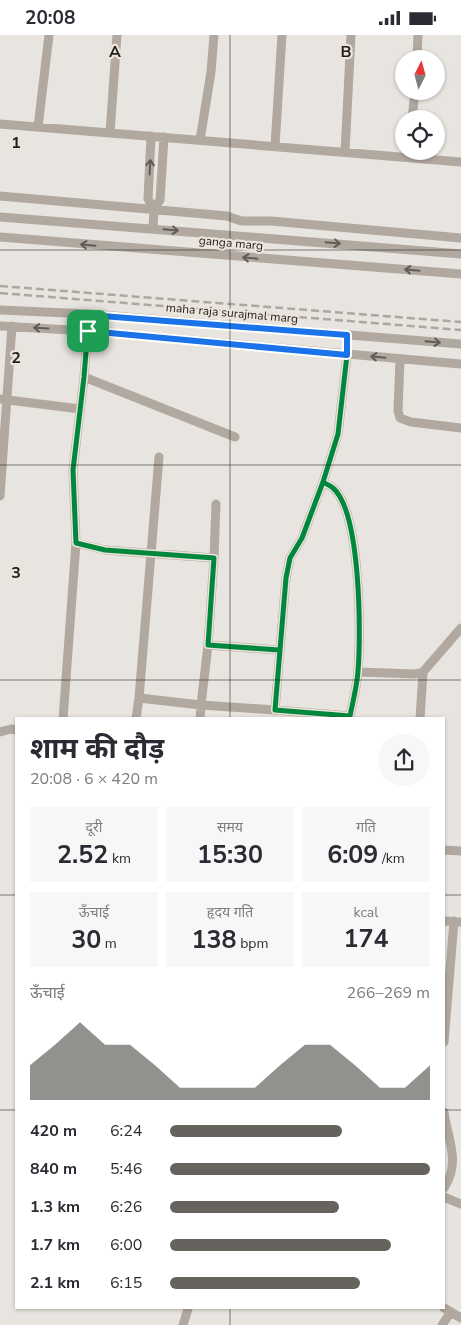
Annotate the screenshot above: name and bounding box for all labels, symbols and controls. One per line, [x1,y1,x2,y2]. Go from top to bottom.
text: 20:08 [25,5,75,31]
text: A [109,41,121,63]
text: B [340,41,352,63]
north arrow [395,50,445,100]
map controls [395,50,445,160]
button: locate [395,110,445,160]
text: 1 [11,132,21,154]
one-way arrow [145,160,155,176]
one-way arrow [162,226,178,235]
street label: ganga marg [198,232,264,254]
one-way arrow [324,239,340,248]
one-way arrow [81,240,97,249]
one-way arrow [243,253,259,262]
one-way arrow [405,266,421,275]
street label: maha raja surajmal marg [165,299,299,327]
pin [67,310,109,352]
icon: arrive [74,317,102,345]
one-way arrow [34,323,50,332]
one-way arrow [424,337,440,346]
text: 2 [11,347,21,369]
one-way arrow [370,353,386,362]
text: 3 [11,562,21,584]
text: शाम की दौड़ [30,730,164,768]
button: share [378,734,430,786]
text: 20:08 · 6 × 420 m [30,768,158,790]
text: दूरी [86,818,102,837]
text: समय [217,818,243,837]
text: गति [356,818,376,837]
text: 2.52 [57,838,108,872]
text: 15:30 [197,838,263,872]
text: 6:09 [327,838,378,872]
text: km [108,849,131,868]
text: /km [378,849,405,868]
text: ऊँचाई [79,903,109,922]
text: हृदय गति [207,903,253,922]
text: kcal [354,903,378,922]
text: 174 [343,922,389,956]
text: 30 [71,923,101,957]
text: 138 [192,923,237,957]
text: m [101,934,117,953]
text: bpm [237,934,268,953]
text: ऊँचाई [30,982,65,1004]
text: 266–269 m [347,982,430,1004]
text: 420 m [30,1120,77,1142]
text: 6:24 [110,1120,142,1142]
text: 840 m [30,1158,77,1180]
text: 5:46 [110,1158,142,1180]
text: 1.3 km [30,1196,80,1218]
text: 6:26 [110,1196,142,1218]
text: 1.7 km [30,1234,80,1256]
text: 6:00 [110,1234,142,1256]
text: 2.1 km [30,1272,80,1294]
text: 6:15 [110,1272,142,1294]

